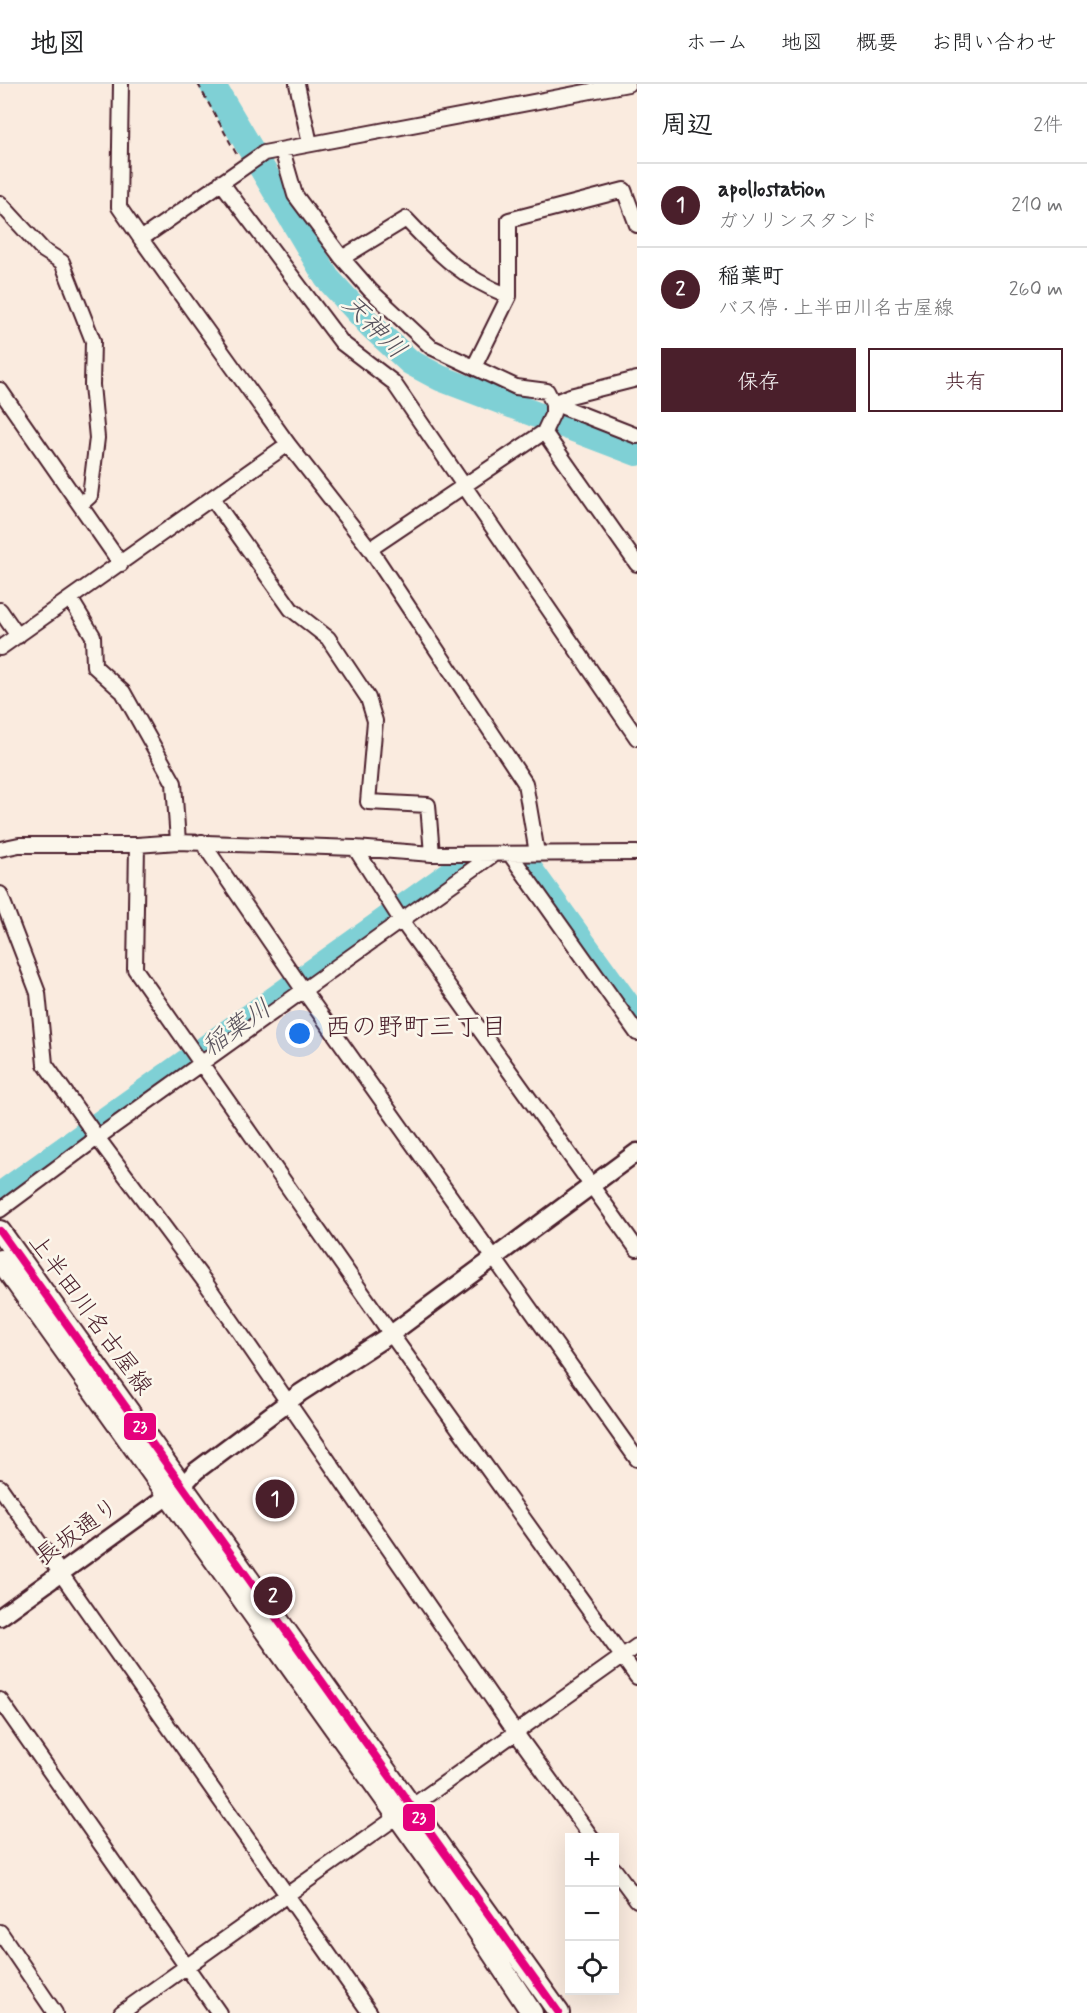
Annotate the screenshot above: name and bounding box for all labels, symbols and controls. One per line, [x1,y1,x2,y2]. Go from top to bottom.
text: 地図 [30,26,86,63]
text: ホーム [686,29,748,57]
text: 地図 [781,29,823,57]
text: 概要 [856,29,898,57]
text: お問い合わせ [931,29,1057,57]
text: 周辺 [661,109,713,143]
text: 2件 [1033,112,1063,139]
text: apollostation [718,176,825,204]
text: 1 [676,192,685,219]
text: 210 m [1011,192,1063,219]
text: ガソリンスタンド [718,208,878,235]
text: 稲葉町 [718,263,784,291]
text: 2 [676,276,685,303]
text: 260 m [1009,276,1063,303]
water label: 天神川 [334,288,413,367]
text: バス停 · 上半田川名古屋線 [718,295,953,322]
button: 保存 [661,348,856,412]
button: 共有 [868,348,1063,412]
water label: 稲葉川 [195,992,279,1065]
district label: 西の野町三丁目 [325,1011,507,1045]
your location [285,1019,314,1048]
street label: 上半田川名古屋線 [21,1228,159,1402]
line badge: 23 [123,1412,157,1441]
text: 23 [133,1417,148,1438]
pin: 1 [256,1476,294,1522]
street label: 長坂通り [30,1491,126,1573]
pin: 2 [254,1574,292,1618]
line badge: 23 [402,1803,436,1832]
text: 23 [412,1808,427,1829]
map controls [565,1833,619,1995]
button: + [565,1833,619,1887]
button: − [565,1887,619,1941]
button: locate [565,1941,619,1995]

